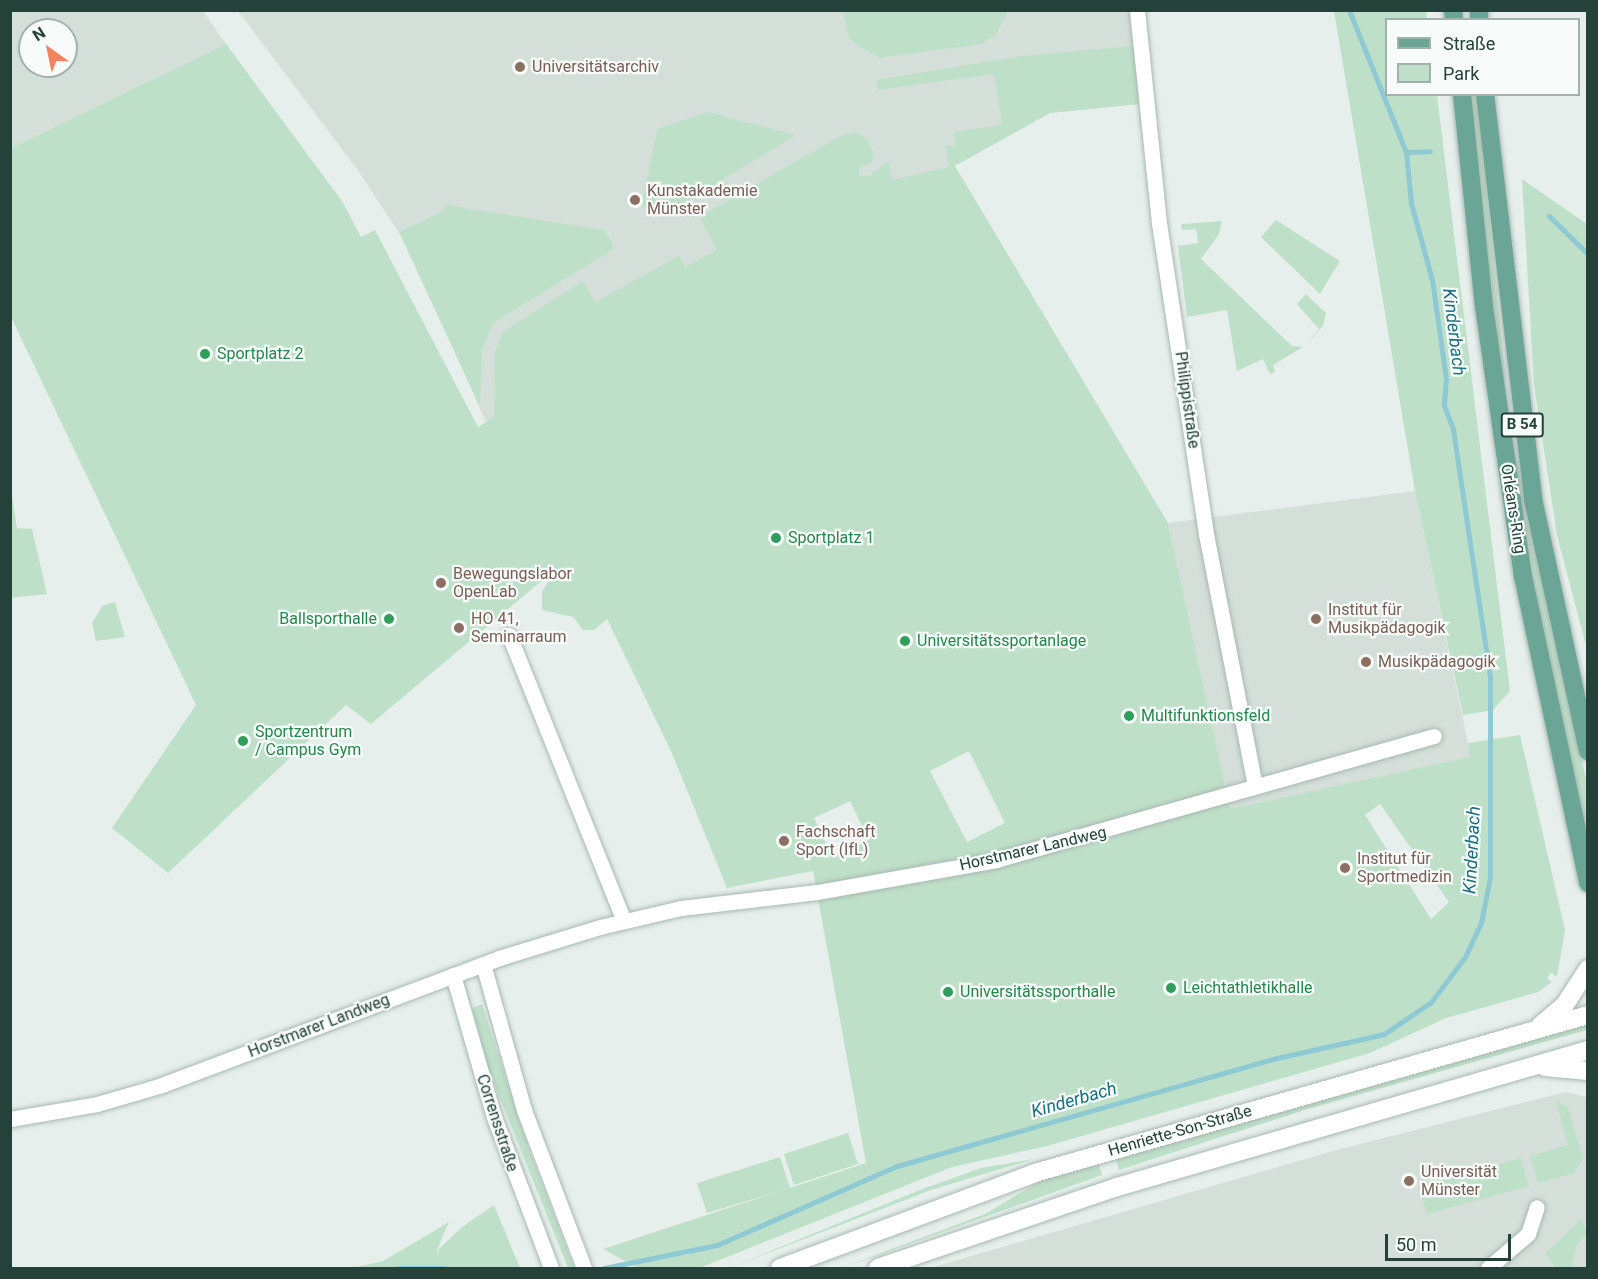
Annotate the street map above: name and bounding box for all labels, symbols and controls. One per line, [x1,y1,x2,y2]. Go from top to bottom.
north arrow [18,18,78,78]
legend [1385,18,1580,96]
text: N [29,23,49,45]
text: Straße [1443,33,1495,54]
place label: Universitätsarchiv [532,57,659,77]
marker: Universitätsarchiv [513,60,527,74]
text: Park [1443,63,1479,84]
place label: Kunstakademie Münster [647,181,757,219]
marker: Kunstakademie Münster [628,193,642,207]
water label: Kinderbach [1438,287,1470,377]
place label: Sportplatz 2 [217,344,303,364]
marker: Sportplatz 2 [198,347,212,361]
street label: Philippistraße [1171,350,1203,450]
road number: B 54 [1500,413,1544,437]
street label: Orléans-Ring [1496,463,1530,555]
place label: Sportplatz 1 [788,528,874,548]
marker: Sportplatz 1 [769,531,783,545]
place label: Bewegungslabor OpenLab [453,564,572,602]
marker: Bewegungslabor OpenLab [434,576,448,590]
place label: Institut für Musikpädagogik [1328,600,1446,638]
place label: Ballsporthalle [279,609,377,629]
place label: HO 41, Seminarraum [471,609,567,647]
marker: Ballsporthalle [382,612,396,626]
marker: Institut für Musikpädagogik [1309,612,1323,626]
marker: HO 41, Seminarraum [452,621,466,635]
place label: Universitätssportanlage [917,631,1086,651]
marker: Universitätssportanlage [898,634,912,648]
place label: Musikpädagogik [1378,652,1496,672]
marker: Musikpädagogik [1359,655,1373,669]
place label: Multifunktionsfeld [1141,706,1270,726]
marker: Multifunktionsfeld [1122,709,1136,723]
place label: Sportzentrum / Campus Gym [255,722,361,760]
marker: Sportzentrum / Campus Gym [236,734,250,748]
water label: Kinderbach [1459,806,1485,894]
place label: Fachschaft Sport (IfL) [796,822,875,860]
street label: Horstmarer Landweg [958,823,1108,875]
marker: Fachschaft Sport (IfL) [777,834,791,848]
place label: Institut für Sportmedizin [1357,849,1452,887]
marker: Institut für Sportmedizin [1338,861,1352,875]
place label: Leichtathletikhalle [1183,978,1313,998]
marker: Leichtathletikhalle [1164,981,1178,995]
place label: Universitätssporthalle [960,982,1115,1002]
marker: Universitätssporthalle [941,985,955,999]
street label: Horstmarer Landweg [246,990,392,1062]
street label: Corrensstraße [472,1072,522,1174]
water label: Kinderbach [1029,1078,1119,1122]
street label: Henriette-Son-Straße [1106,1101,1254,1161]
place label: Universität Münster [1421,1162,1497,1200]
marker: Universität Münster [1402,1174,1416,1188]
scale bar [1388,1222,1514,1260]
text: 50 m [1396,1234,1436,1255]

